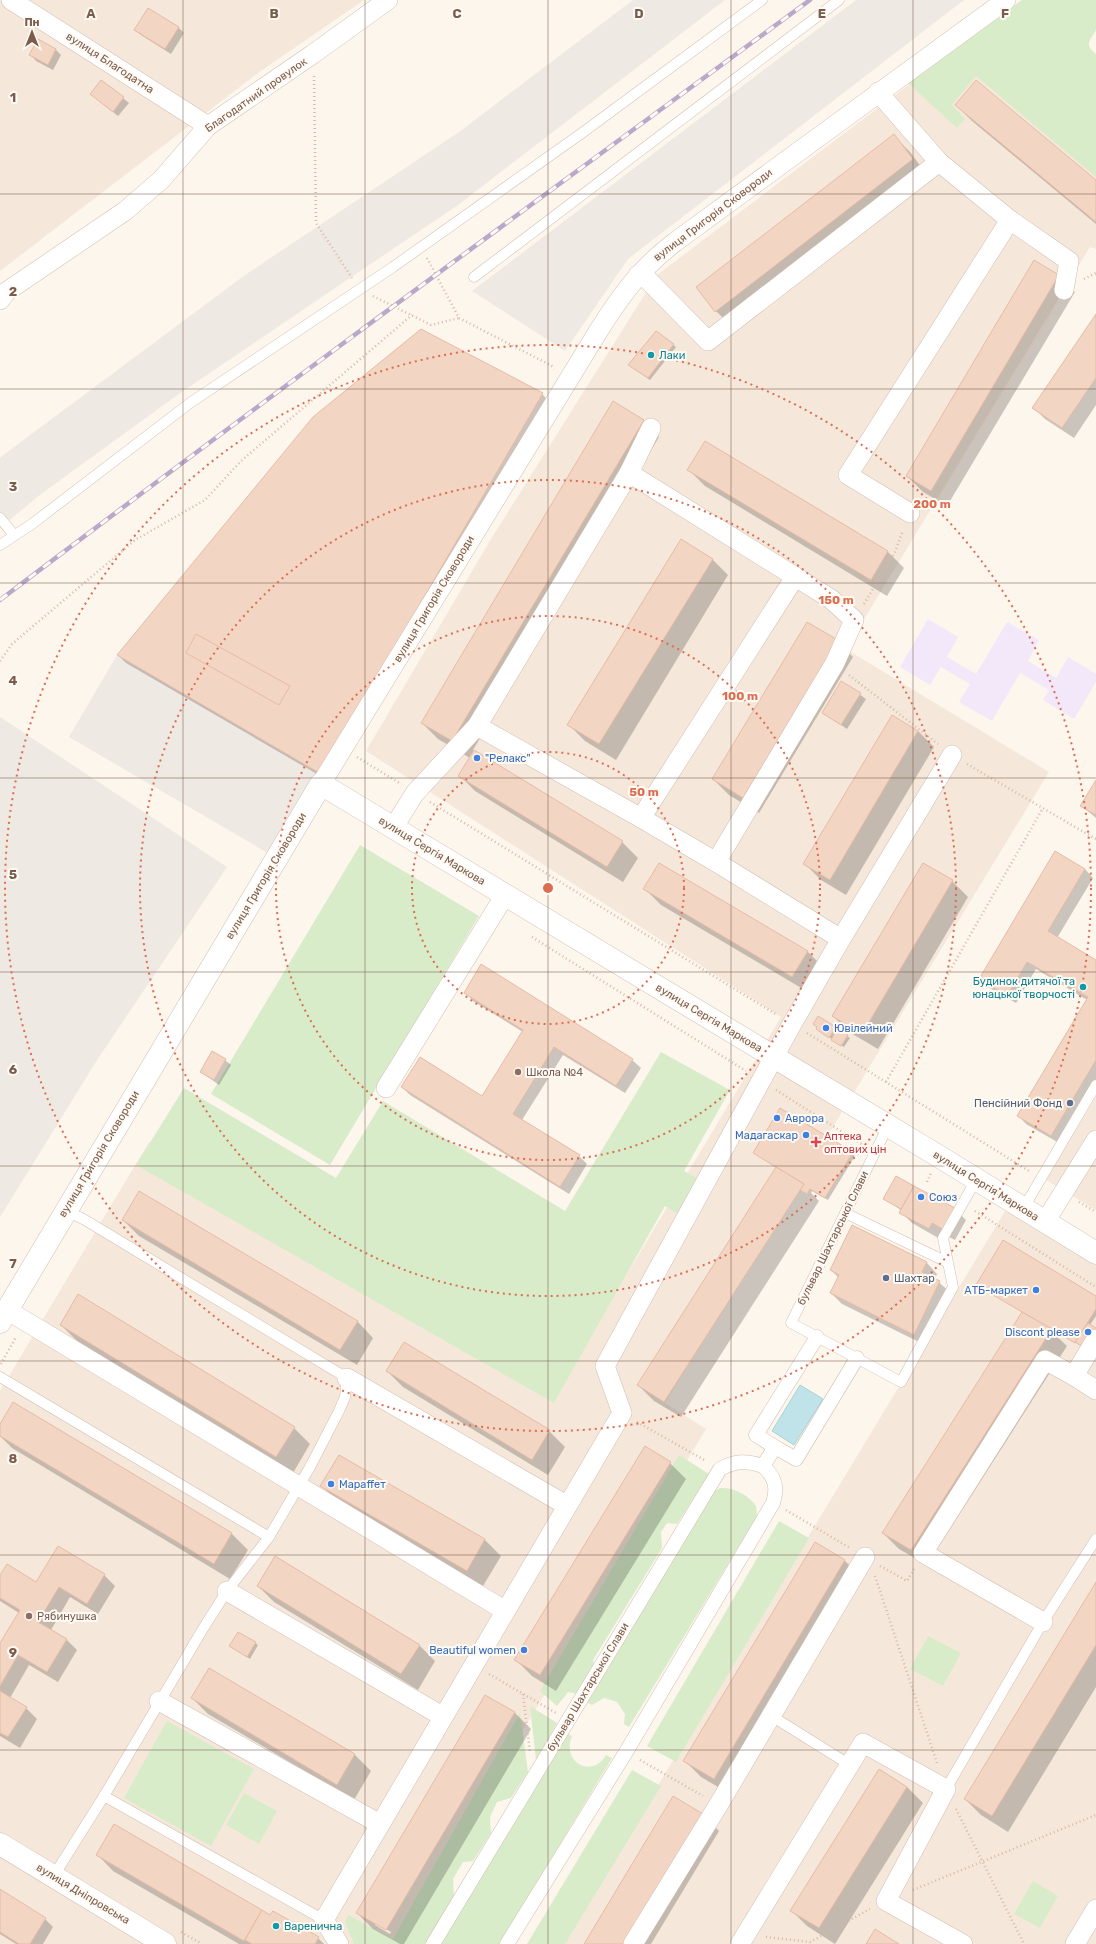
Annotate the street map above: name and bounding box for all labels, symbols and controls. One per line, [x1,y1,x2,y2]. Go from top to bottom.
text: A [86,6,96,21]
text: B [269,6,279,21]
text: C [452,6,462,21]
text: D [634,6,644,21]
text: E [818,6,826,21]
text: F [1001,6,1009,21]
north arrow [12,12,52,52]
text: Пн [24,16,40,29]
street label: вулиця Благодатна [64,30,156,96]
street label: Благодатний провулок [203,55,310,135]
text: 1 [10,90,16,105]
street label: вулиця Григорія Сковороди [651,166,775,264]
text: 2 [9,284,17,299]
place label: Лаки [659,349,685,362]
marker: Лаки [646,350,656,360]
text: 3 [9,479,18,494]
text: 200 m [913,497,951,511]
street label: вулиця Григорія Сковороди [391,533,477,665]
text: 150 m [818,593,854,607]
text: 4 [9,673,18,688]
text: 100 m [722,689,758,703]
place label: "Релакс" [485,752,531,765]
marker: "Релакс" [472,753,482,763]
text: 50 m [629,785,659,799]
street label: вулиця Григорія Сковороди [223,810,309,942]
street label: вулиця Сергія Маркова [376,814,488,888]
text: 5 [9,867,17,882]
centre of rings [541,881,555,895]
place label: Будинок дитячої та юнацької творчості [972,975,1075,1001]
street label: вулиця Сергія Маркова [653,981,765,1055]
marker: Будинок дитячої та юнацької творчості [1078,982,1088,992]
place label: Ювілейний [834,1022,893,1035]
marker: Ювілейний [821,1023,831,1033]
text: 6 [9,1062,18,1077]
place label: Школа №4 [526,1066,583,1079]
marker: Школа №4 [513,1067,523,1077]
street label: вулиця Григорія Сковороди [56,1088,142,1220]
place label: Пенсійний Фонд [974,1097,1062,1110]
marker: Пенсійний Фонд [1065,1098,1075,1108]
place label: Аврора [785,1112,824,1125]
marker: Аврора [772,1113,782,1123]
place label: Мадагаскар [735,1129,798,1142]
marker: Мадагаскар [801,1130,811,1140]
place label: Аптека оптових цін [824,1130,886,1156]
marker: Аптека оптових цін [811,1137,821,1147]
street label: вулиця Сергія Маркова [931,1148,1041,1224]
street label: бульвар Шахтарської Слави [795,1169,871,1307]
place label: Союз [929,1191,957,1204]
marker: Союз [916,1192,926,1202]
text: 7 [9,1256,17,1271]
place label: Шахтар [894,1272,935,1285]
marker: Шахтар [881,1273,891,1283]
place label: АТБ-маркет [964,1284,1028,1297]
marker: АТБ-маркет [1031,1285,1041,1295]
place label: Discont please [1005,1326,1080,1339]
marker: Discont please [1083,1327,1093,1337]
text: 8 [9,1451,18,1466]
place label: Мараffет [339,1478,386,1491]
marker: Мараffет [326,1479,336,1489]
place label: Рябинушка [37,1610,97,1623]
marker: Рябинушка [24,1611,34,1621]
street label: бульвар Шахтарської Слави [544,1620,632,1754]
place label: Beautiful women [429,1644,516,1657]
text: 9 [9,1645,17,1660]
marker: Beautiful women [519,1645,529,1655]
street label: вулиця Дніпровська [34,1861,132,1927]
place label: Варенична [284,1920,342,1933]
marker: Варенична [271,1921,281,1931]

